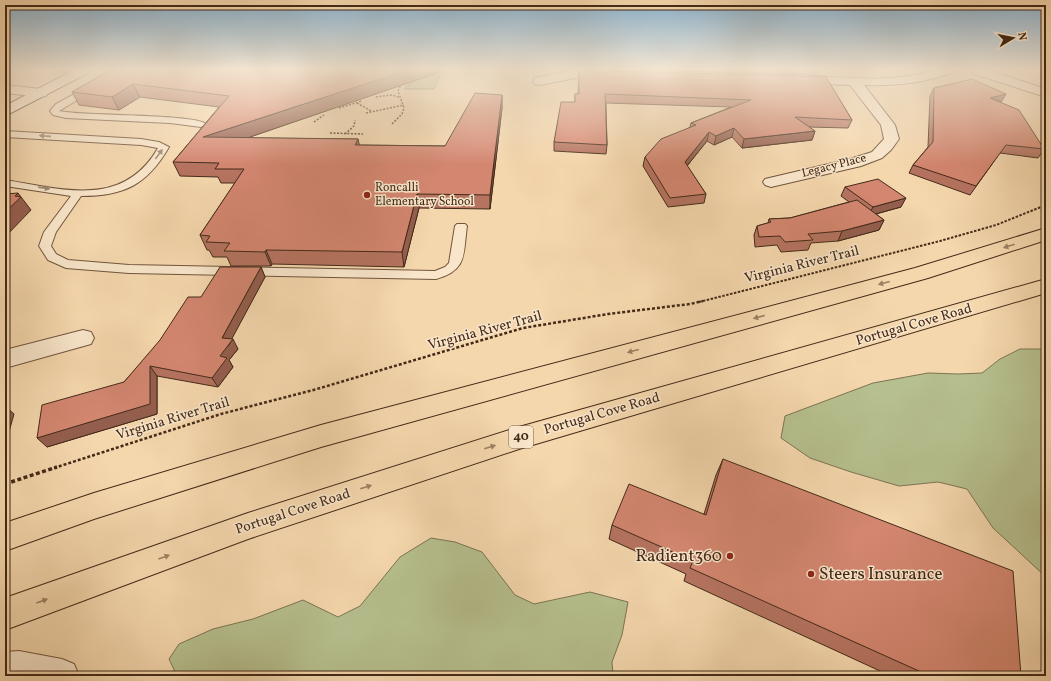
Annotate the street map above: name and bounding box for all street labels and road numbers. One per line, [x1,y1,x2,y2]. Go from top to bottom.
street label: Legacy Place [800,150,868,182]
street label: Virginia River Trail [743,242,861,288]
street label: Portugal Cove Road [854,299,974,351]
street label: Virginia River Trail [426,307,544,355]
street label: Portugal Cove Road [542,388,662,440]
street label: Virginia River Trail [114,393,232,445]
road number: 40 [509,426,533,448]
street label: Portugal Cove Road [233,484,353,540]

